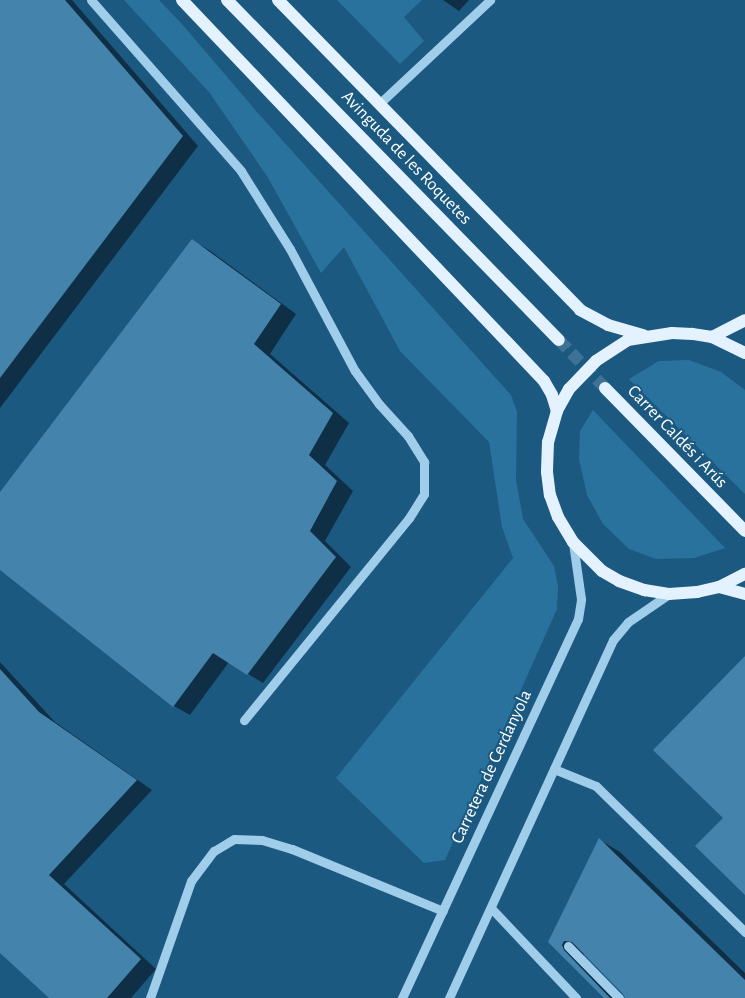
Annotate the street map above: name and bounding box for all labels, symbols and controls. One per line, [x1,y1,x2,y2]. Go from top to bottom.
street label: Avinguda de les Roquetes [336,86,476,230]
street label: Carrer Caldés i Arús [622,381,732,493]
street label: Carretera de Cerdanyola [447,687,537,847]

